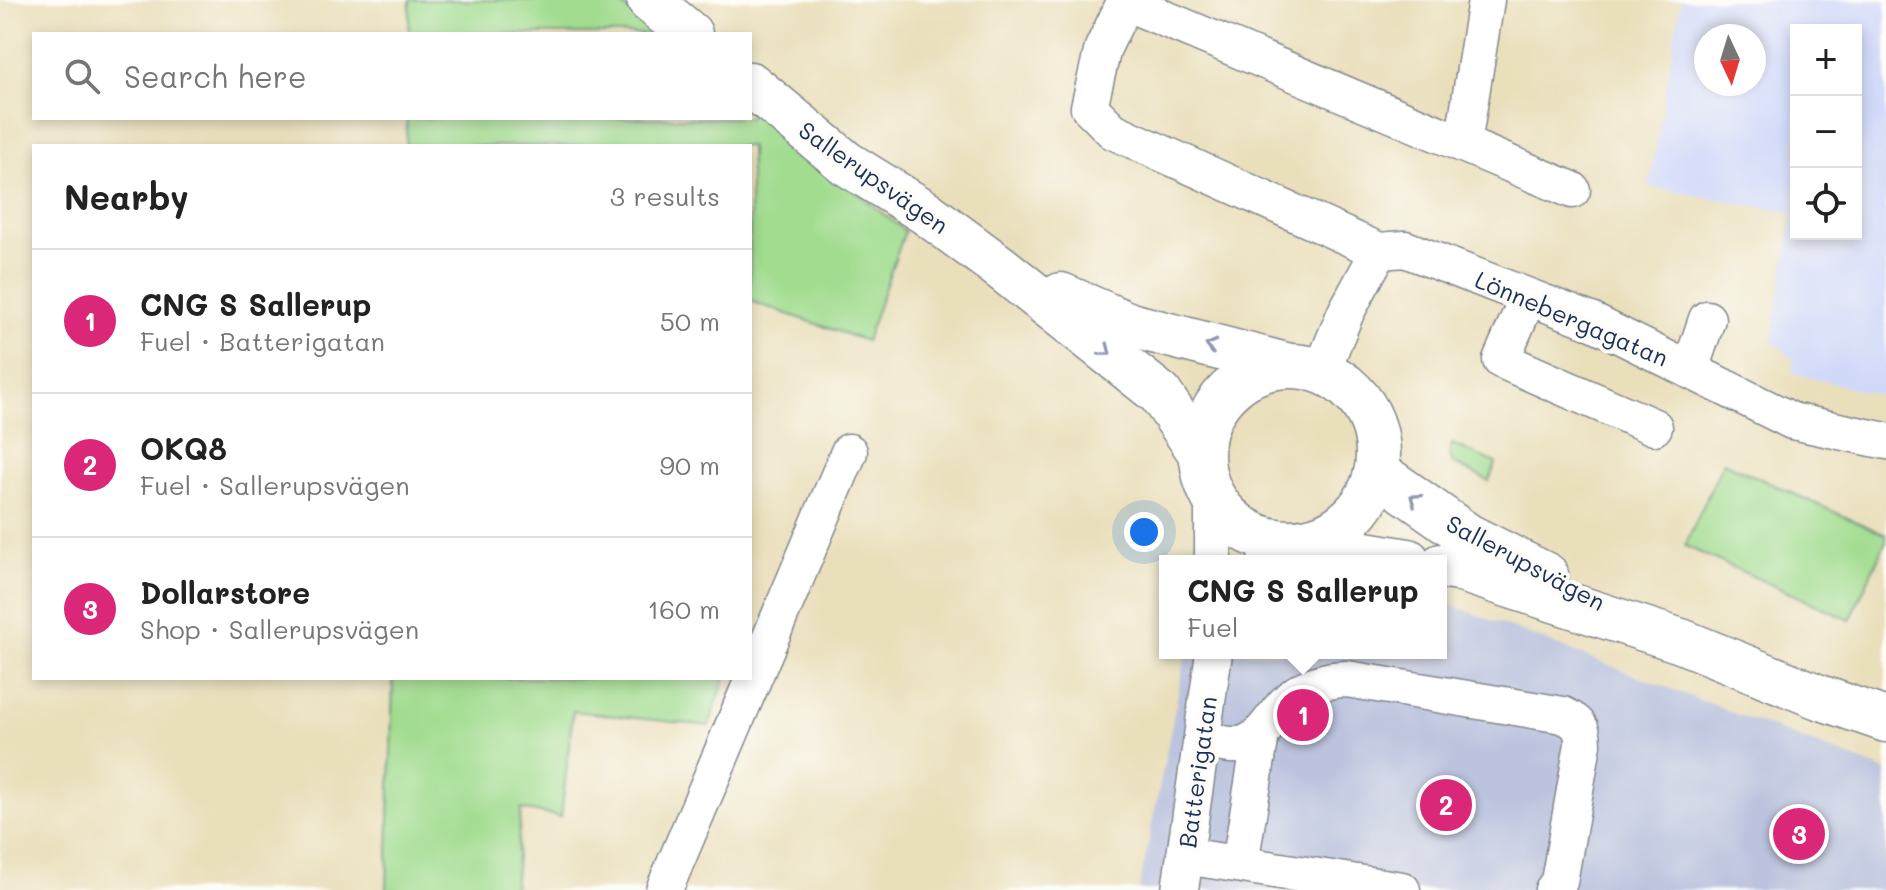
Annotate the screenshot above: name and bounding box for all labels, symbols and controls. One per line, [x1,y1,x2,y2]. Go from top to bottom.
north arrow [1694,24,1766,96]
map controls [1790,24,1862,240]
button: + [1790,24,1862,96]
search box [32,32,752,120]
icon: search [60,54,104,98]
text: Search here [124,56,307,96]
button: − [1790,96,1862,168]
street label: Sallerupsvägen [793,114,955,240]
button: locate [1790,168,1862,240]
text: Nearby [64,174,189,219]
text: 3 results [610,179,720,213]
street label: Lönnebergagatan [1471,263,1673,373]
text: CNG S Sallerup [140,284,372,324]
text: 1 [84,304,96,338]
text: 50 m [660,304,720,338]
text: Fuel · Batterigatan [140,324,385,358]
one-way arrow [1204,338,1218,355]
one-way arrow [1097,341,1112,355]
text: OKQ8 [140,428,227,468]
text: 2 [83,448,97,482]
text: 90 m [660,448,720,482]
text: Fuel · Sallerupsvägen [140,468,410,502]
one-way arrow [1410,494,1424,509]
street label: Sallerupsvägen [1441,507,1611,617]
your location [1124,512,1164,552]
popup [1159,555,1447,659]
text: CNG S Sallerup [1187,570,1419,610]
text: Dollarstore [140,572,310,612]
text: 3 [82,592,98,626]
text: 160 m [648,592,720,626]
text: Fuel [1187,610,1239,644]
text: Shop · Sallerupsvägen [140,612,419,646]
pin: 1 [1277,685,1329,745]
street label: Batterigatan [1171,694,1223,850]
pin: 2 [1420,775,1472,835]
pin: 3 [1773,804,1825,864]

